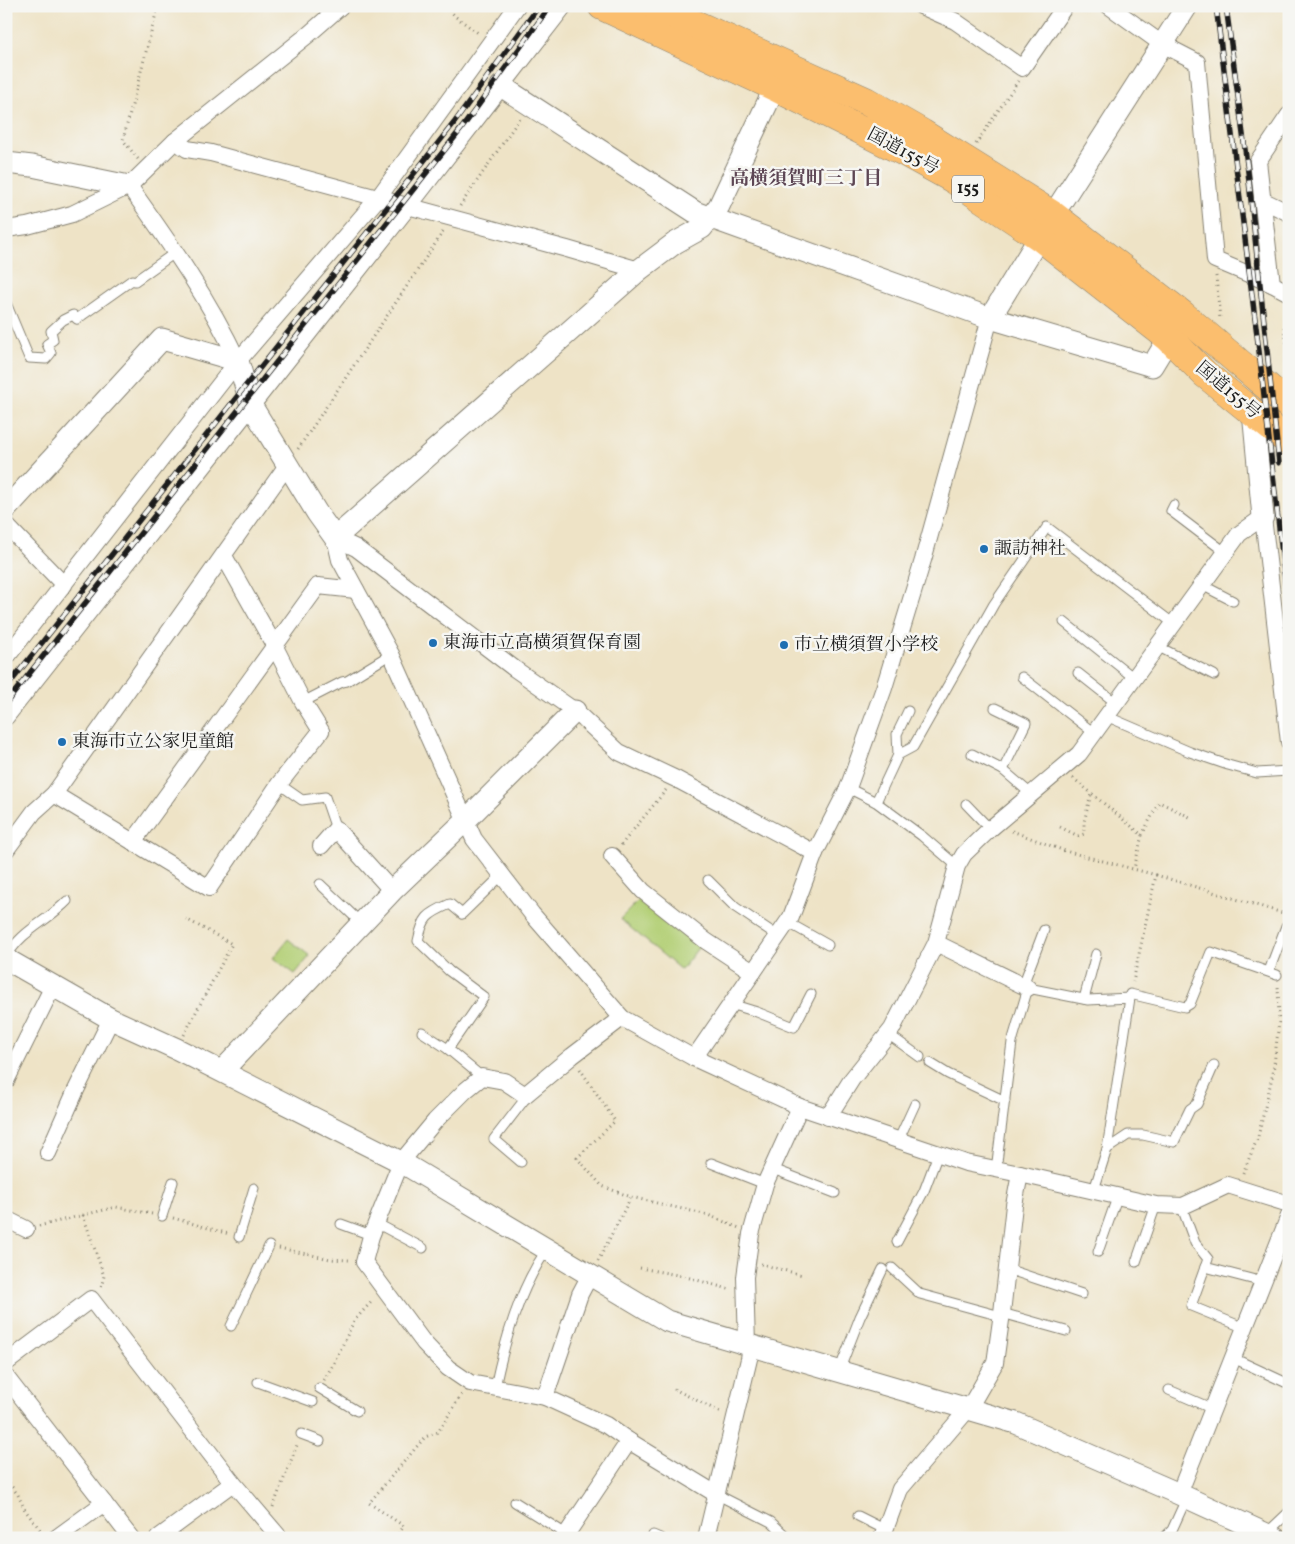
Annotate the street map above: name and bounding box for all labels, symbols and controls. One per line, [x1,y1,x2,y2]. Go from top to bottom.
street label: 国道155号 [863,123,943,181]
district label: 高横須賀町三丁目 [730,166,882,192]
road number: 155 [952,175,984,202]
street label: 国道155号 [1190,356,1266,426]
place label: 諏訪神社 [994,537,1066,562]
marker: 諏訪神社 [978,543,990,555]
place label: 東海市立高横須賀保育園 [443,631,641,656]
place label: 市立横須賀小学校 [794,633,938,658]
marker: 東海市立高横須賀保育園 [427,637,439,649]
marker: 市立横須賀小学校 [778,639,790,651]
place label: 東海市立公家児童館 [72,730,234,755]
marker: 東海市立公家児童館 [56,736,68,748]

